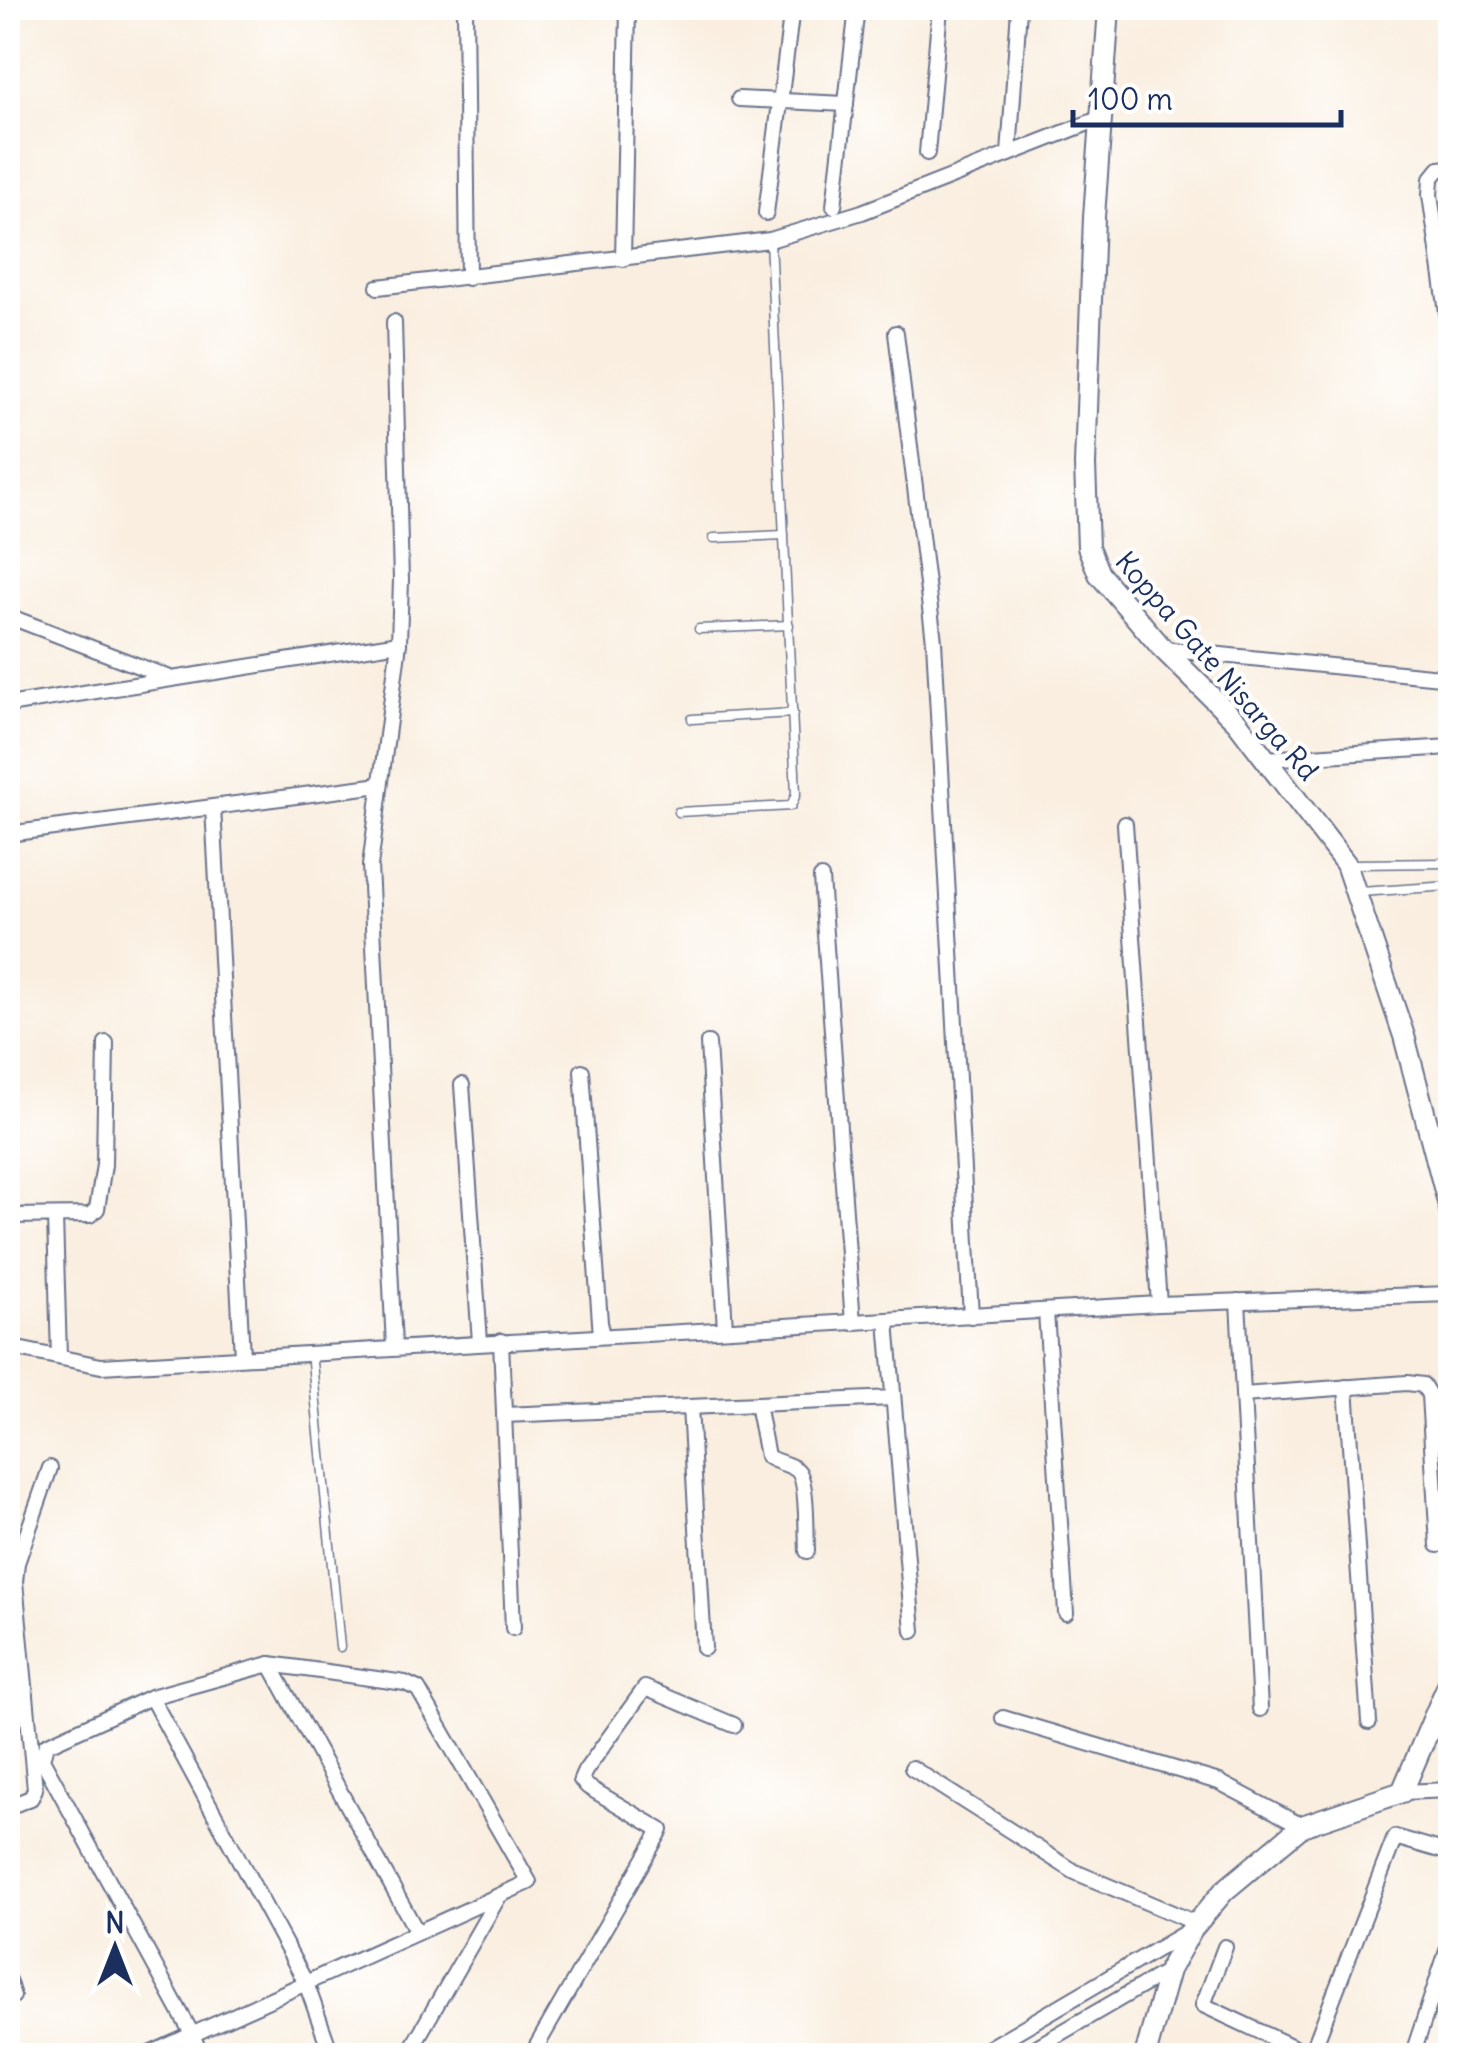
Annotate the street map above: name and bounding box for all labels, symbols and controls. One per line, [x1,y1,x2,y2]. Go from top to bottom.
scale bar [1073,65,1340,127]
text: 100 m [1088,80,1173,118]
street label: Koppa Gate Nisarga Rd [1108,544,1326,788]
north arrow [65,1898,165,1998]
text: N [105,1905,125,1941]

